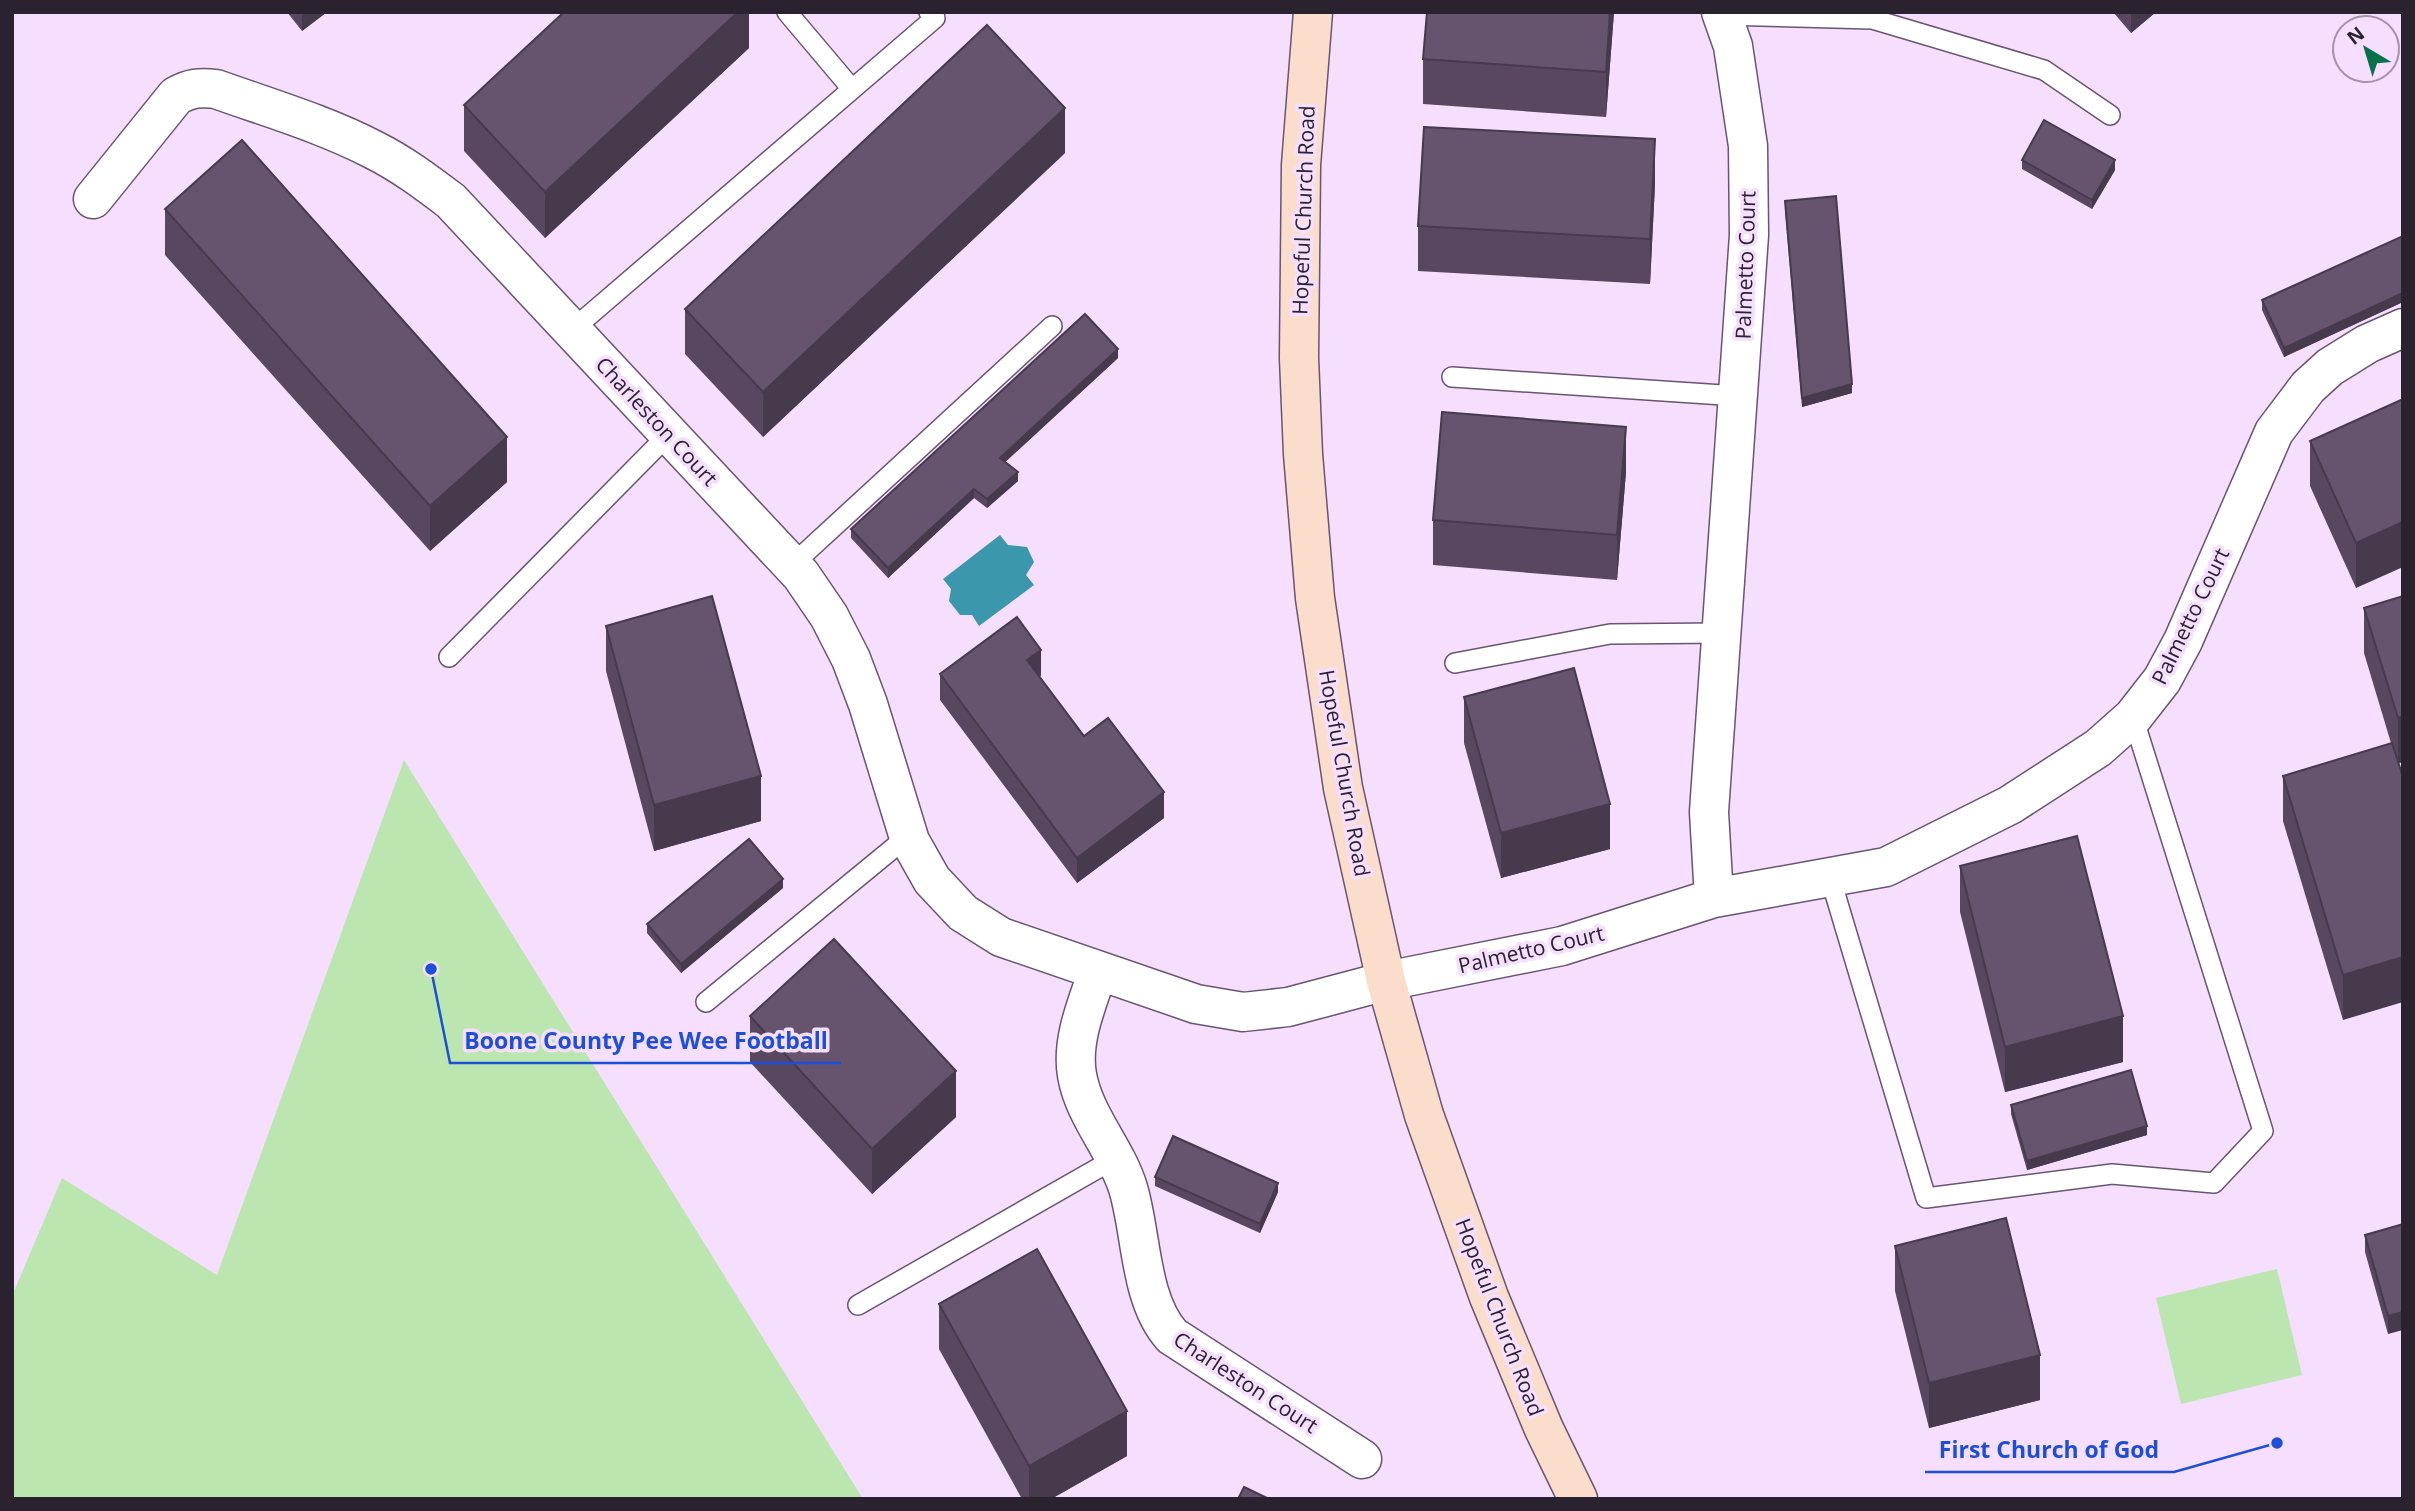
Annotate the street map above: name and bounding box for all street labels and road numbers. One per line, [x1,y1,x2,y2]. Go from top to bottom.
street label: Hopeful Church Road [1285,105,1321,315]
street label: Palmetto Court [1728,190,1762,340]
street label: Charleston Court [590,350,724,492]
street label: Palmetto Court [2145,543,2235,689]
street label: Hopeful Church Road [1313,667,1377,879]
street label: Palmetto Court [1455,919,1607,979]
street label: Hopeful Church Road [1449,1214,1551,1420]
street label: Charleston Court [1168,1325,1324,1439]

